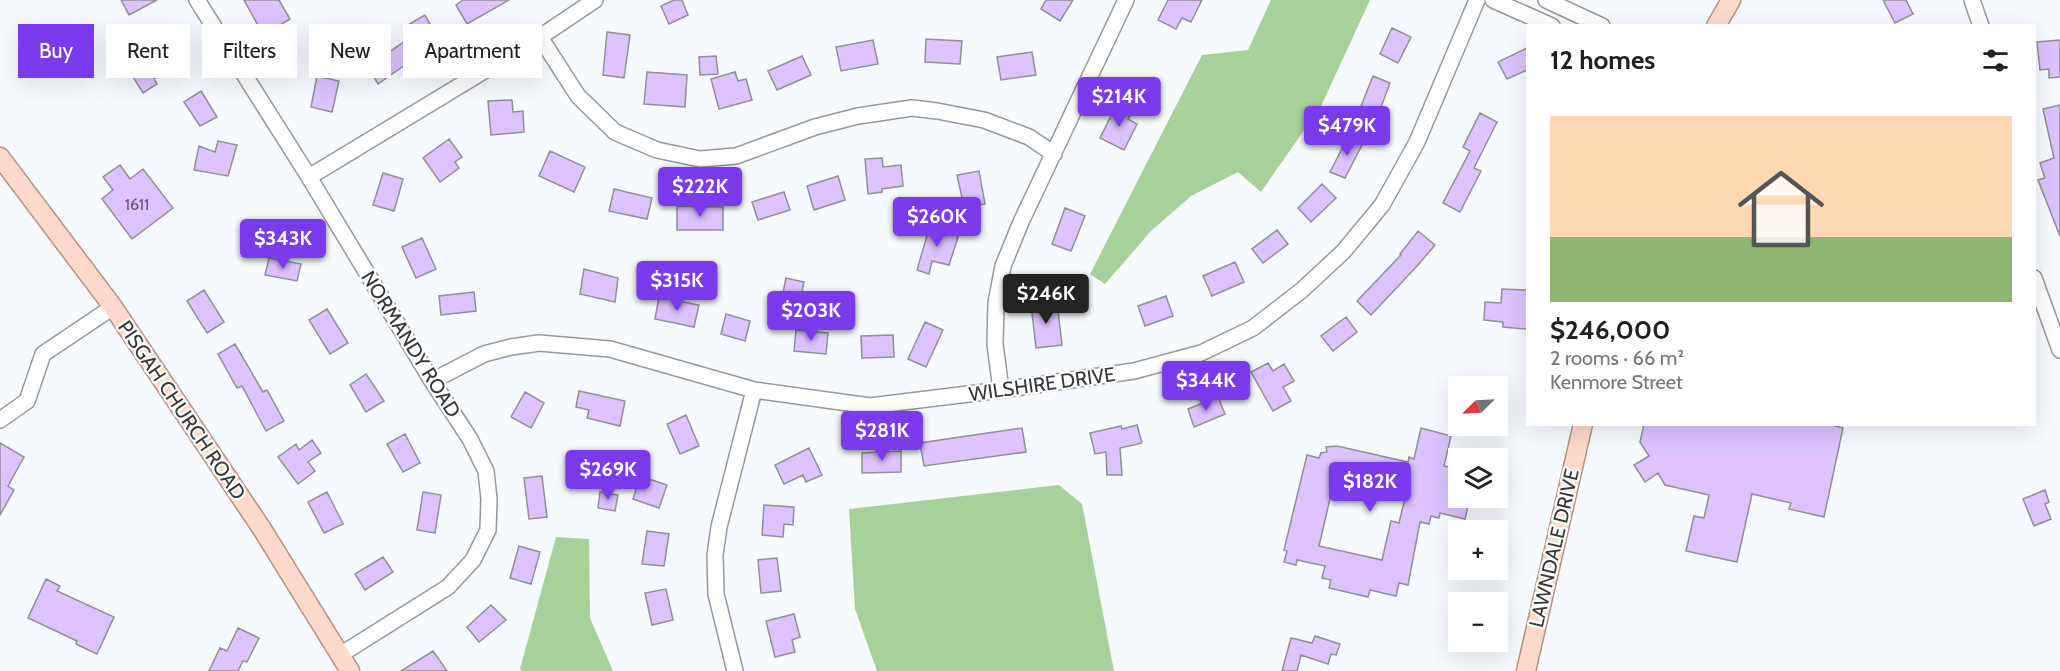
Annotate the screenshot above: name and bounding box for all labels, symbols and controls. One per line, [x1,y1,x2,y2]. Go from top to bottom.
chip: Buy [18,24,94,78]
chip: Rent [106,24,190,78]
chip: Filters [202,24,297,78]
chip: New [309,24,391,78]
chip: Apartment [403,24,542,78]
text: 12 homes [1550,44,1655,76]
icon: filters [1979,44,2012,77]
pin: $214K [1077,77,1161,128]
text: $214K [1092,84,1146,108]
pin: $479K [1305,106,1389,157]
text: $479K [1318,113,1376,137]
icon: home [1727,155,1835,263]
pin: $222K [658,167,742,218]
text: $222K [672,174,728,198]
house number: 1611 [125,195,149,214]
pin: $260K [895,197,979,248]
text: $260K [907,204,967,228]
pin: $343K [241,219,325,270]
text: $343K [254,226,312,250]
pin: $315K [635,261,719,312]
street label: NORMANDY ROAD [356,266,466,422]
text: $315K [650,268,704,292]
pin: $246K [1004,274,1088,325]
text: $246K [1017,281,1075,305]
pin: $203K [769,291,853,342]
text: $203K [781,298,841,322]
text: $246,000 [1550,314,1670,346]
street label: PISGAH CHURCH ROAD [113,316,251,504]
text: 2 rooms · 66 m² [1550,346,1684,370]
pin: $344K [1164,361,1248,412]
street label: WILSHIRE DRIVE [967,362,1117,406]
text: $344K [1176,368,1236,392]
text: Kenmore Street [1550,370,1683,394]
north arrow [1448,376,1508,436]
map controls [1448,376,1508,652]
pin: $281K [840,411,924,462]
text: $281K [855,418,909,442]
button: layers [1448,448,1508,508]
pin: $269K [566,450,650,501]
text: $269K [579,457,637,481]
pin: $182K [1328,462,1412,513]
street label: LAWNDALE DRIVE [1524,466,1584,630]
text: $182K [1343,469,1397,493]
button: + [1448,520,1508,580]
button: − [1448,592,1508,652]

